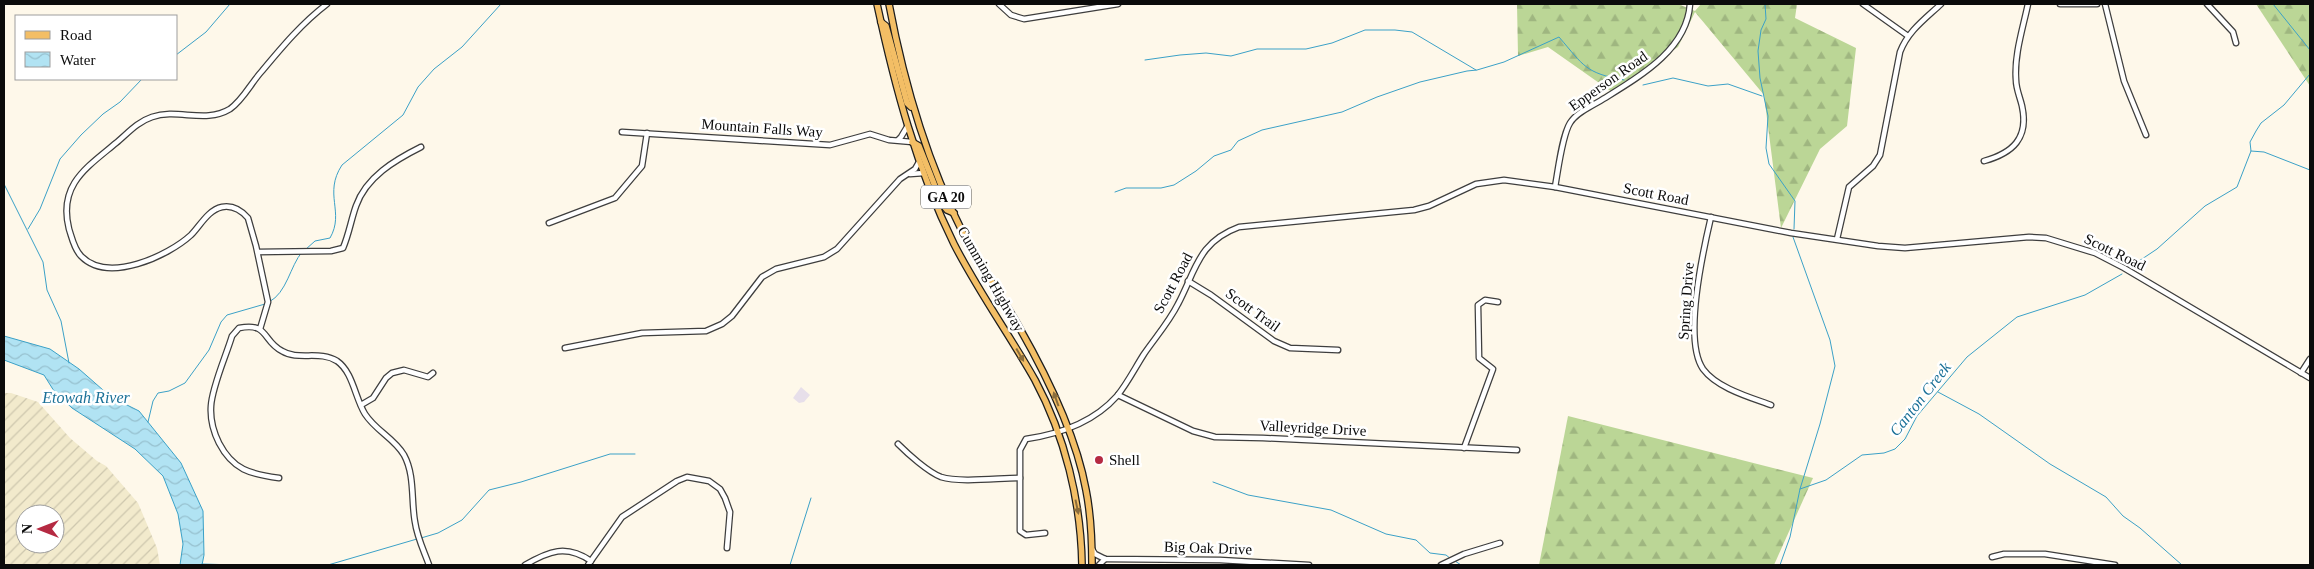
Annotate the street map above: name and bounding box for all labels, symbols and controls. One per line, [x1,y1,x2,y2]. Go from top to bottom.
legend [15,15,178,80]
text: Road [60,27,92,43]
street label: Epperson Road [1566,48,1651,114]
text: Water [60,52,95,68]
street label: Mountain Falls Way [701,116,824,140]
street label: Scott Road [1622,180,1691,208]
road number: GA 20 [921,186,971,208]
street label: Cumming Highway [954,224,1028,335]
street label: Scott Road [2082,230,2149,274]
street label: Scott Road [1150,250,1196,316]
street label: Spring Drive [1675,261,1697,340]
street label: Scott Trail [1223,285,1283,335]
one-way arrow [1016,349,1025,362]
water label: Canton Creek [1886,358,1955,439]
water label: Etowah River [41,389,131,406]
one-way arrow [1052,391,1060,406]
street label: Valleyridge Drive [1259,417,1367,439]
place label: Shell [1109,452,1140,468]
marker: Shell [1093,454,1105,466]
one-way arrow [1073,499,1081,514]
north arrow [15,504,65,554]
text: N [20,524,35,534]
street label: Big Oak Drive [1164,538,1253,558]

